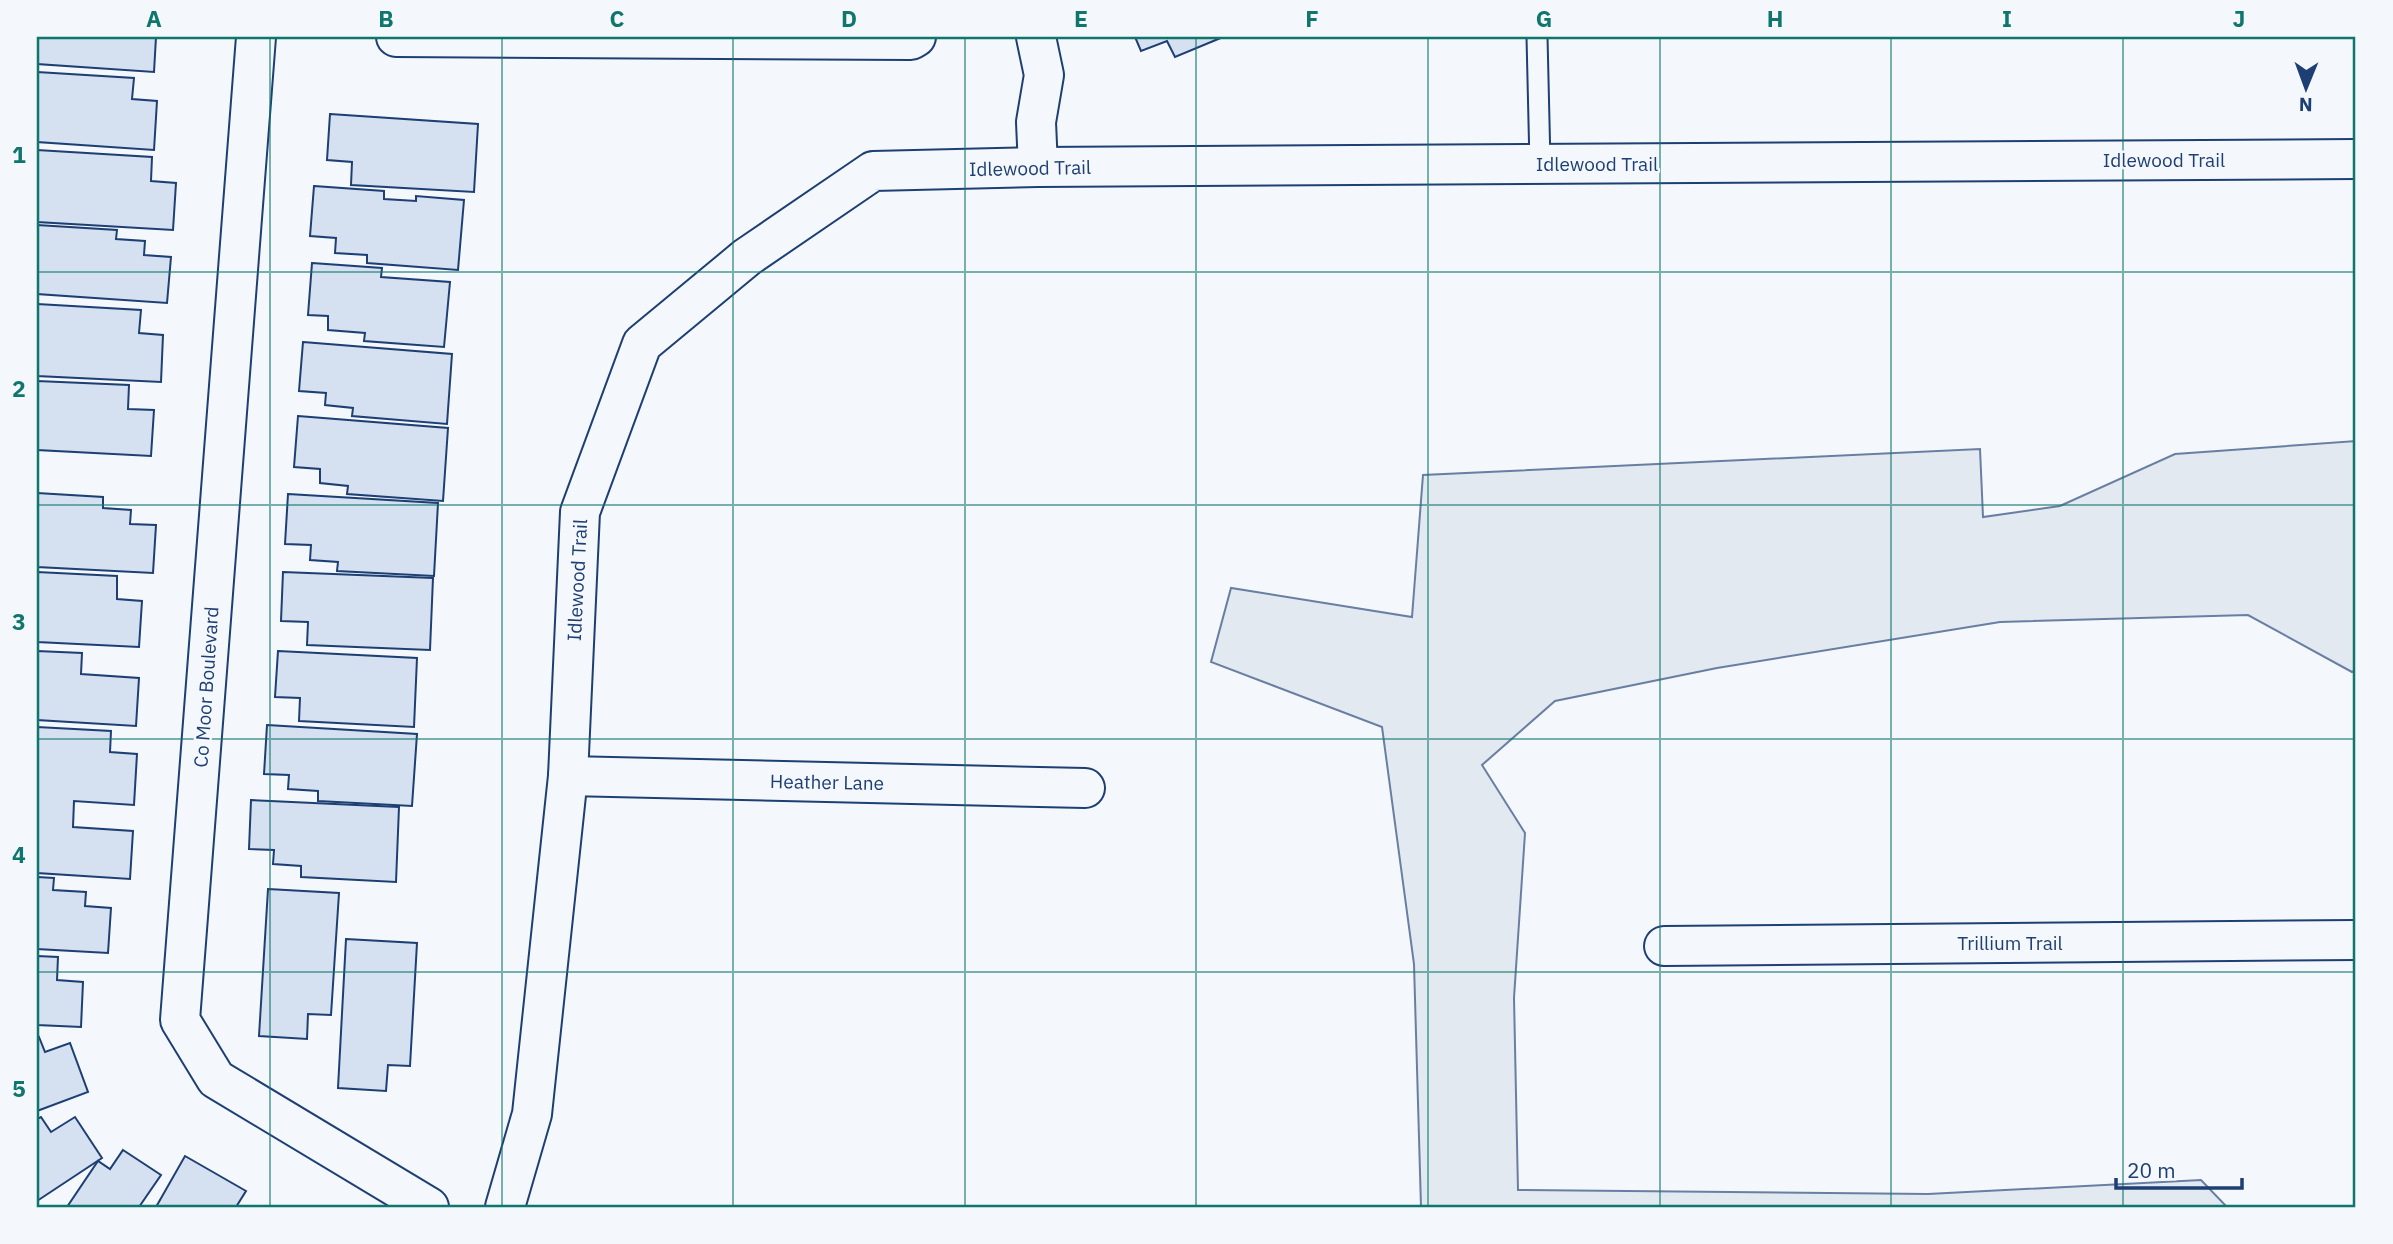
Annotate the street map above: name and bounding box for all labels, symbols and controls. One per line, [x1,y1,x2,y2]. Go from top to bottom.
text: A [146,3,162,33]
text: B [378,3,394,33]
text: C [610,3,625,33]
text: D [841,3,857,33]
text: E [1074,3,1088,33]
text: F [1305,3,1319,33]
text: G [1536,3,1552,33]
text: H [1767,3,1783,33]
text: I [2002,3,2012,33]
text: J [2233,3,2245,33]
north arrow [2270,52,2340,122]
text: N [2299,93,2313,117]
text: 1 [12,139,26,169]
street label: Idlewood Trail [2103,148,2225,172]
street label: Idlewood Trail [1536,152,1658,176]
street label: Idlewood Trail [969,155,1091,181]
text: 2 [12,373,26,403]
street label: Idlewood Trail [562,518,592,642]
text: 3 [12,606,26,636]
street label: Co Moor Boulevard [188,606,224,768]
street label: Heather Lane [770,769,884,795]
text: 4 [12,839,26,869]
street label: Trillium Trail [1957,931,2063,955]
text: 5 [12,1073,26,1103]
scale bar [2116,1146,2242,1190]
text: 20 m [2127,1156,2176,1184]

